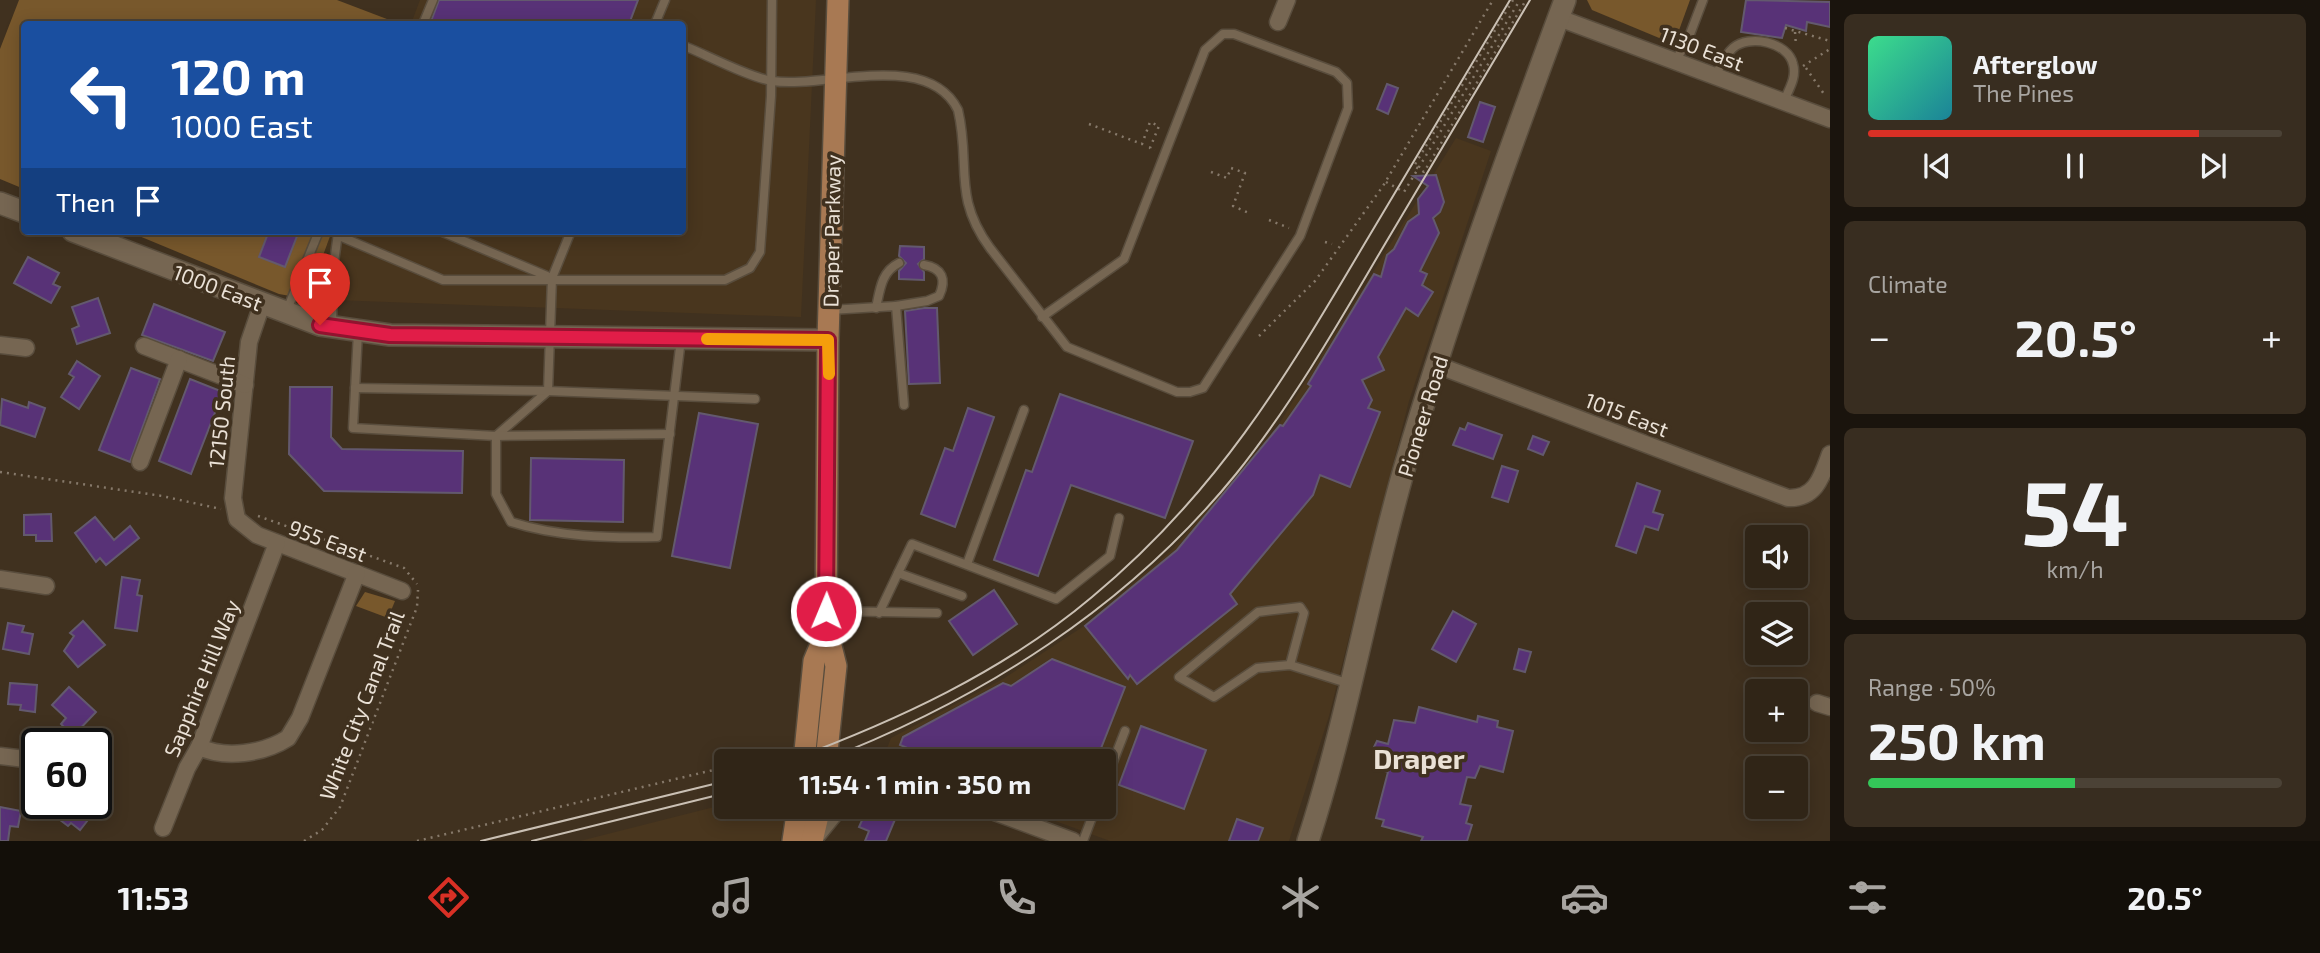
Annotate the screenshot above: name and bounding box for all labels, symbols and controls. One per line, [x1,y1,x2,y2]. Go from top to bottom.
street label: 1130 East [1657,21,1747,75]
text: 120 m [171,46,305,105]
text: Afterglow [1973,48,2098,79]
icon: left [56,49,147,140]
text: The Pines [1973,79,2074,107]
text: 1000 East [171,106,313,144]
icon: previous [1918,147,1956,185]
icon: pause [2056,147,2094,185]
icon: next [2194,147,2232,185]
street label: Draper Parkway [817,154,845,308]
icon: arrive [129,182,167,220]
text: Then [56,186,115,217]
pin [290,253,350,325]
street label: 1000 East [170,259,266,315]
icon: arrive [301,264,339,302]
text: Climate [1868,270,1948,298]
text: 20.5° [2014,305,2137,367]
text: − [1868,313,1890,359]
text: + [2261,313,2282,359]
street label: Pioneer Road [1392,352,1452,480]
street label: 12150 South [203,354,239,470]
street label: 1015 East [1582,387,1672,441]
text: 54 [2021,455,2129,564]
street label: 955 East [286,514,370,566]
map controls [1745,525,1808,819]
button: sound [1745,525,1808,588]
text: km/h [2046,555,2104,583]
position arrow [789,574,863,648]
street label: Sapphire Hill Way [158,596,244,760]
button: layers [1745,602,1808,665]
street label: White City Canal Trail [313,606,409,803]
text: Range · 50% [1868,673,1996,701]
button: + [1745,679,1808,742]
text: 250 km [1868,708,2046,770]
speed limit sign: 60 [21,728,112,819]
district label: Draper [1373,741,1465,775]
button: − [1745,756,1808,819]
text: 11:54 · 1 min · 350 m [799,768,1031,799]
icon: directions [424,873,473,922]
icon: music [708,873,757,922]
icon: phone [992,873,1041,922]
icon: climate [1276,873,1325,922]
icon: car [1560,873,1609,922]
icon: filters [1843,873,1892,922]
text: 11:53 [117,878,189,916]
text: 20.5° [2127,878,2203,916]

